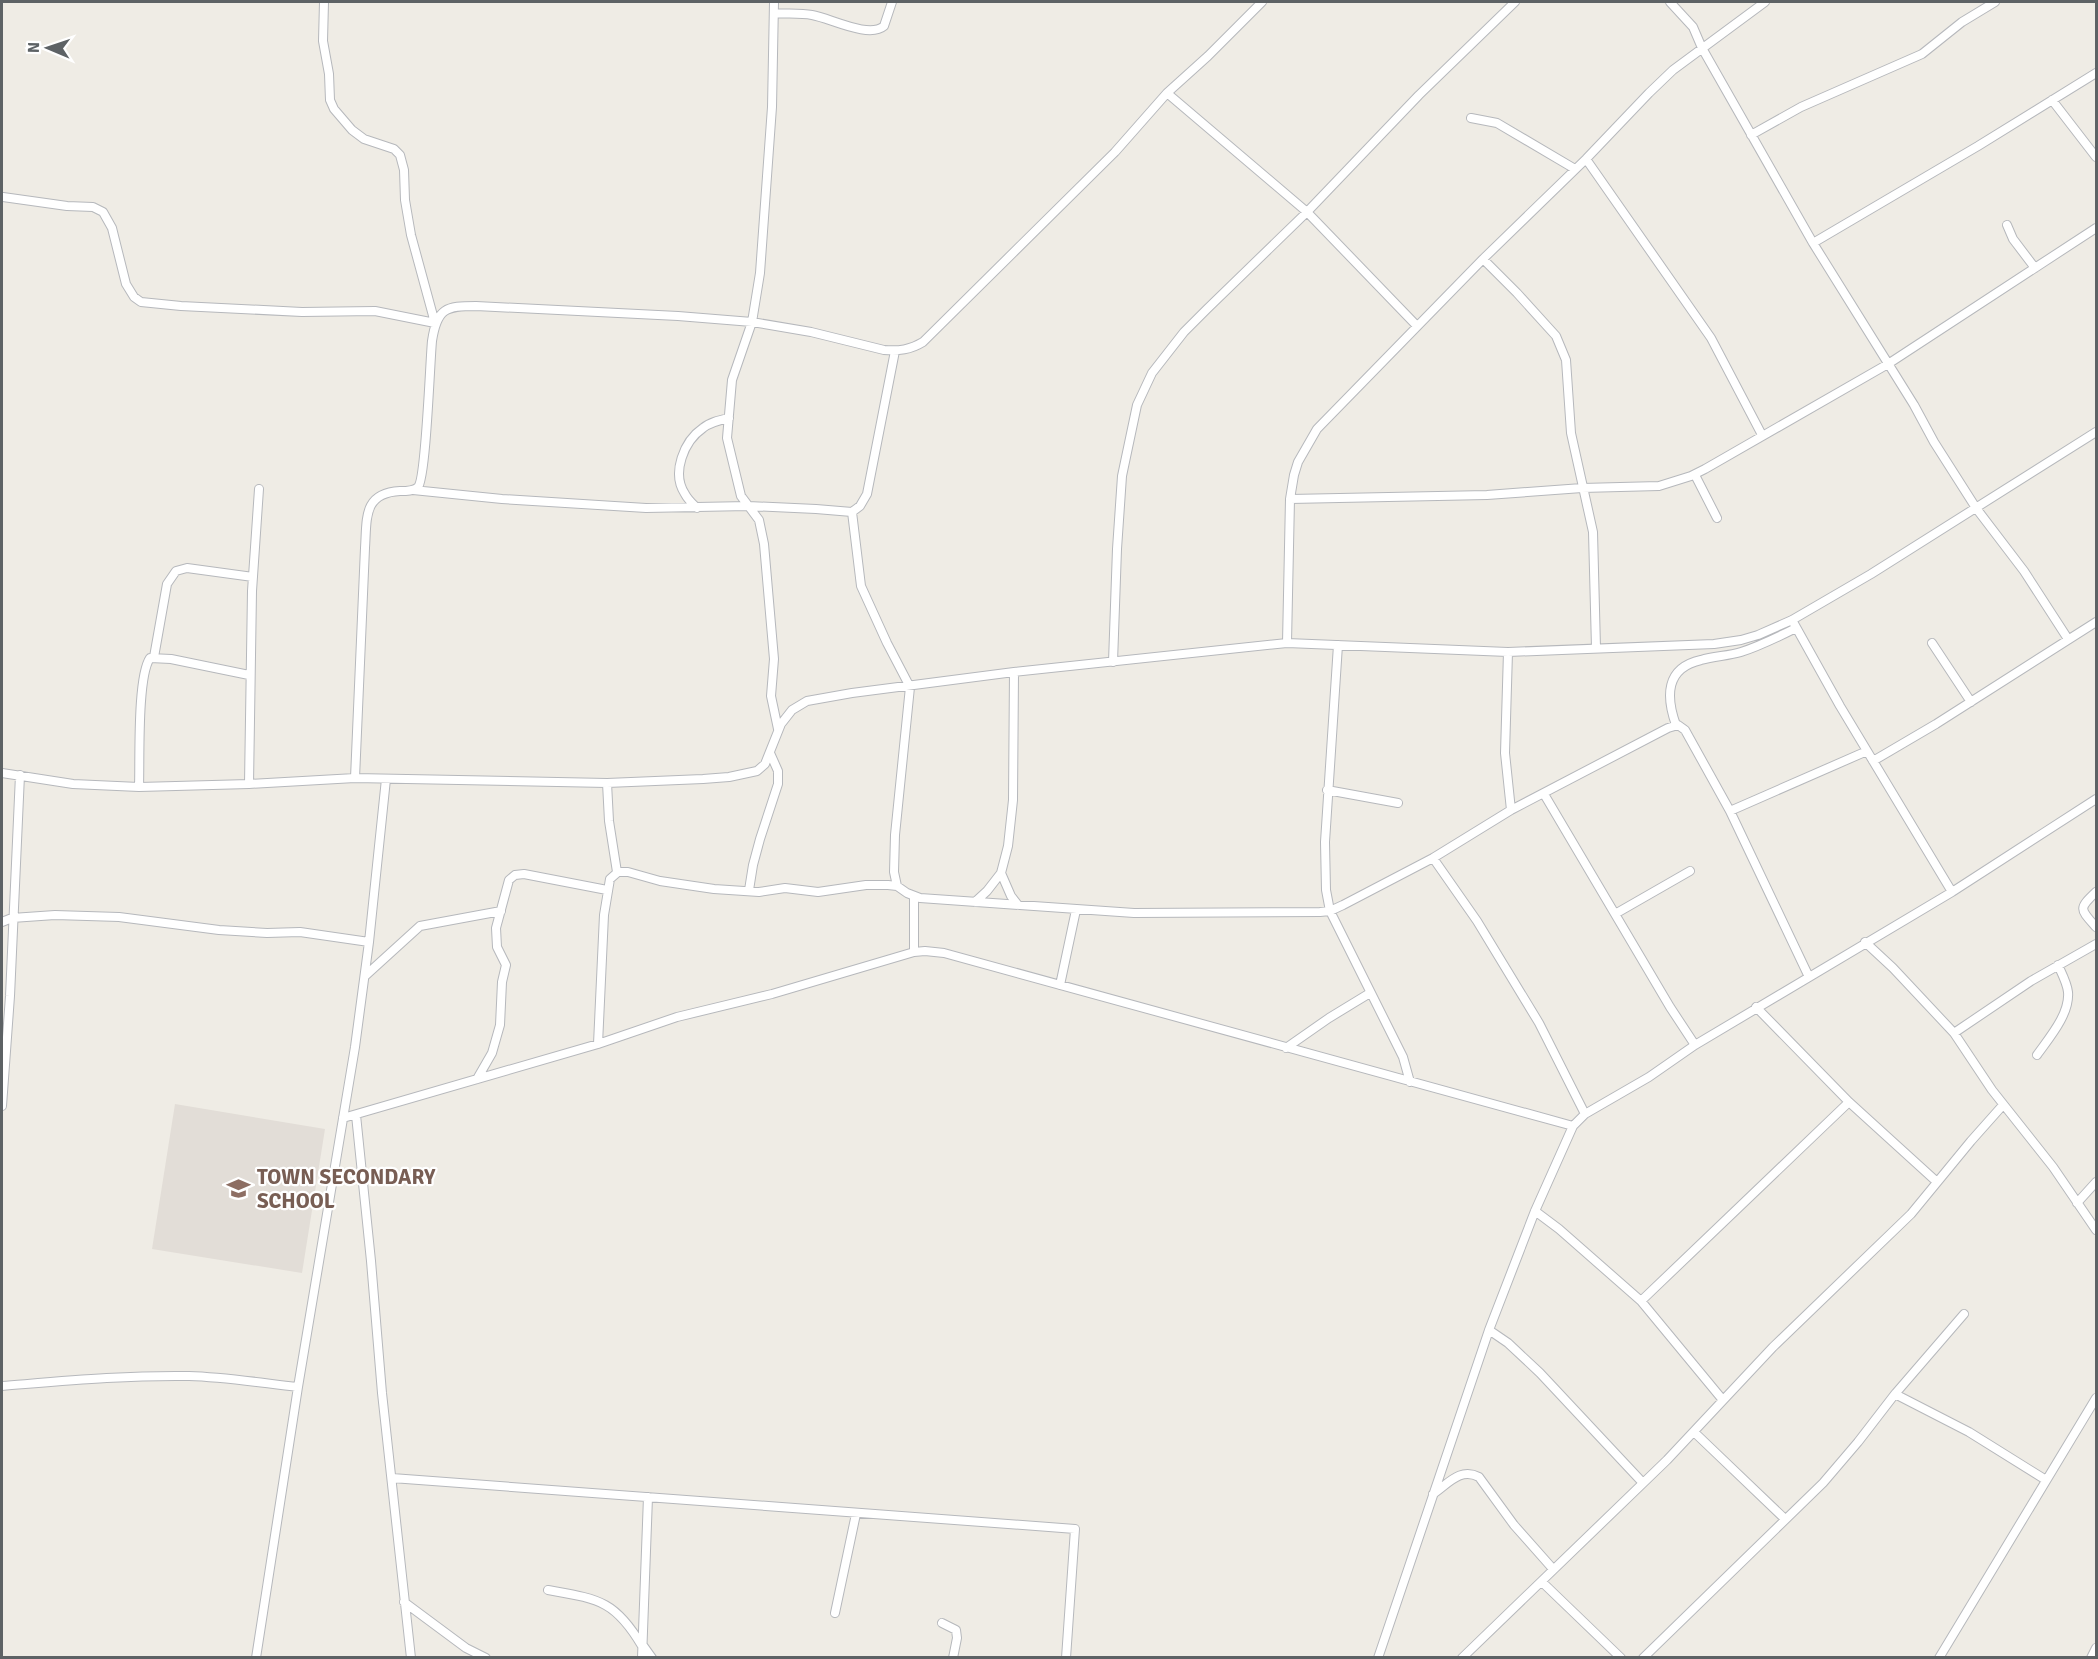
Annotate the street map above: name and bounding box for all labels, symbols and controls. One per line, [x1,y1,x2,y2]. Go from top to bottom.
north arrow [18,18,78,78]
text: N [24,42,44,53]
place label: TOWN SECONDARY SCHOOL [257,1164,436,1214]
school or university icon: TOWN SECONDARY SCHOOL [226,1176,252,1202]

